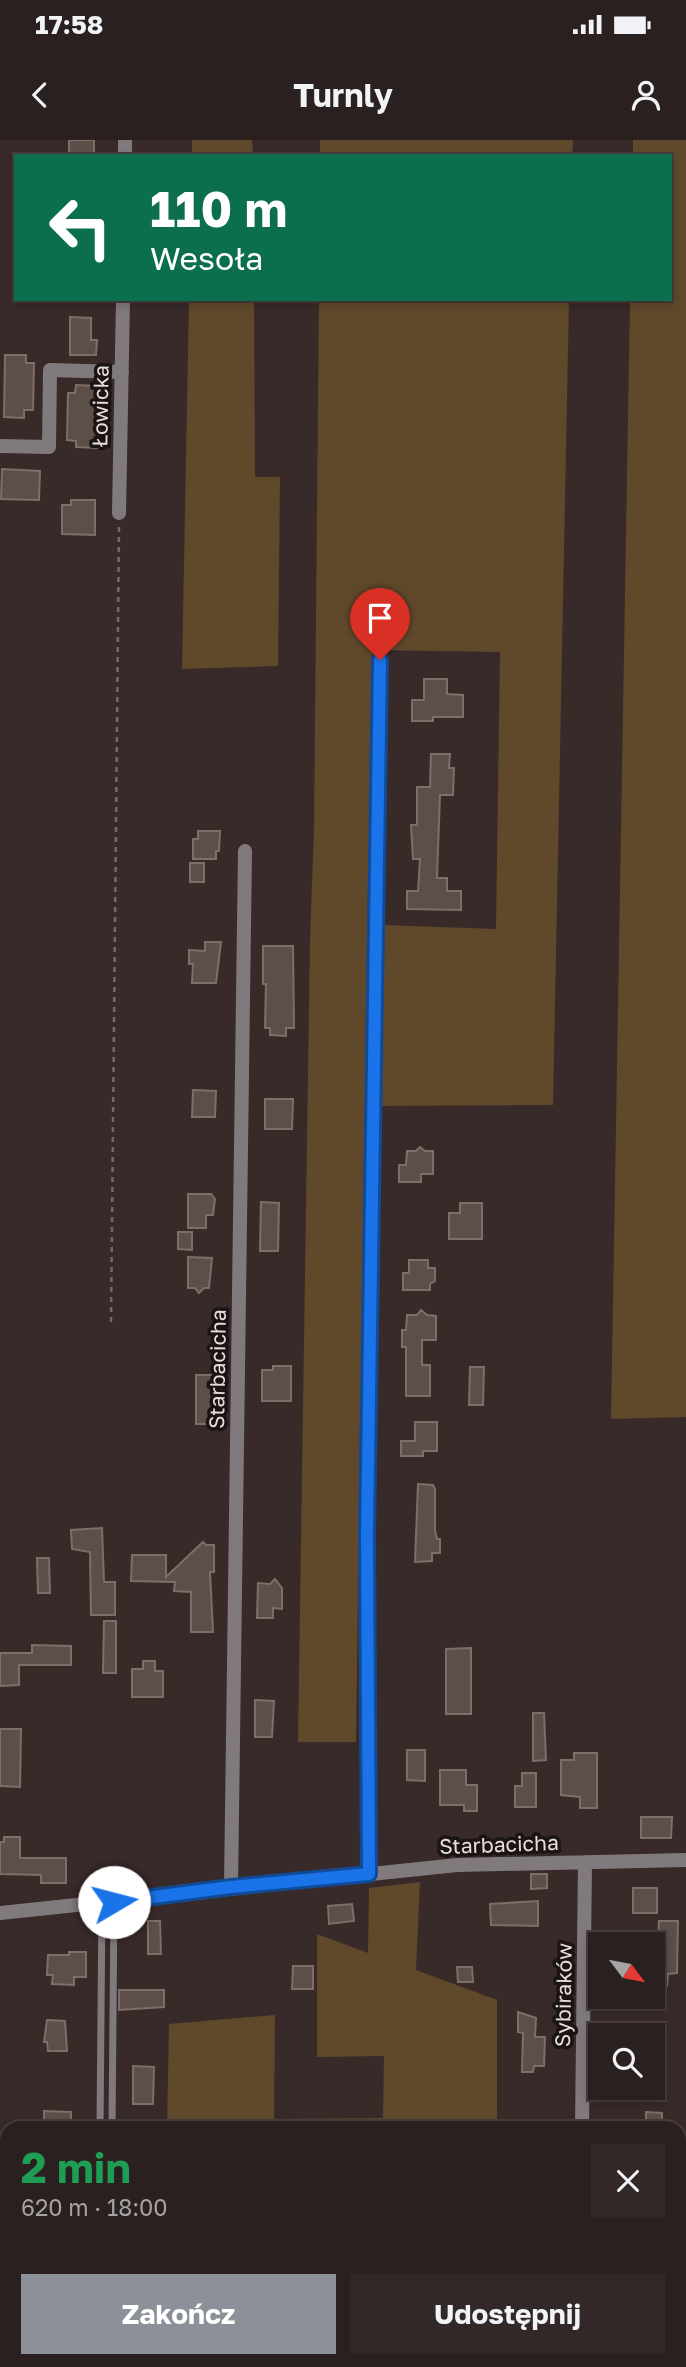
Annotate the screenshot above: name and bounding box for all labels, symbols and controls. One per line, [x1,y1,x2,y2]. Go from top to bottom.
text: 17:58 [35,9,103,40]
icon: back [21,76,59,114]
text: Turnly [293,76,393,114]
icon: person [627,76,665,114]
text: 110 m [150,179,287,238]
icon: left [35,182,126,273]
text: Wesoła [150,239,263,277]
street label: Łowicka [86,365,114,447]
pin [350,588,410,660]
icon: arrive [361,599,399,637]
street label: Starbacicha [203,1309,231,1429]
street label: Starbacicha [439,1829,559,1859]
position arrow [77,1865,151,1939]
north arrow [588,1932,665,2009]
map controls [588,1932,665,2100]
street label: Sybiraków [549,1943,577,2047]
button: search [588,2023,665,2100]
text: 2 min [21,2142,131,2192]
button: close [591,2144,665,2218]
text: 620 m · 18:00 [21,2193,168,2221]
button: Zakończ [21,2274,336,2354]
button: Udostępnij [350,2274,665,2354]

